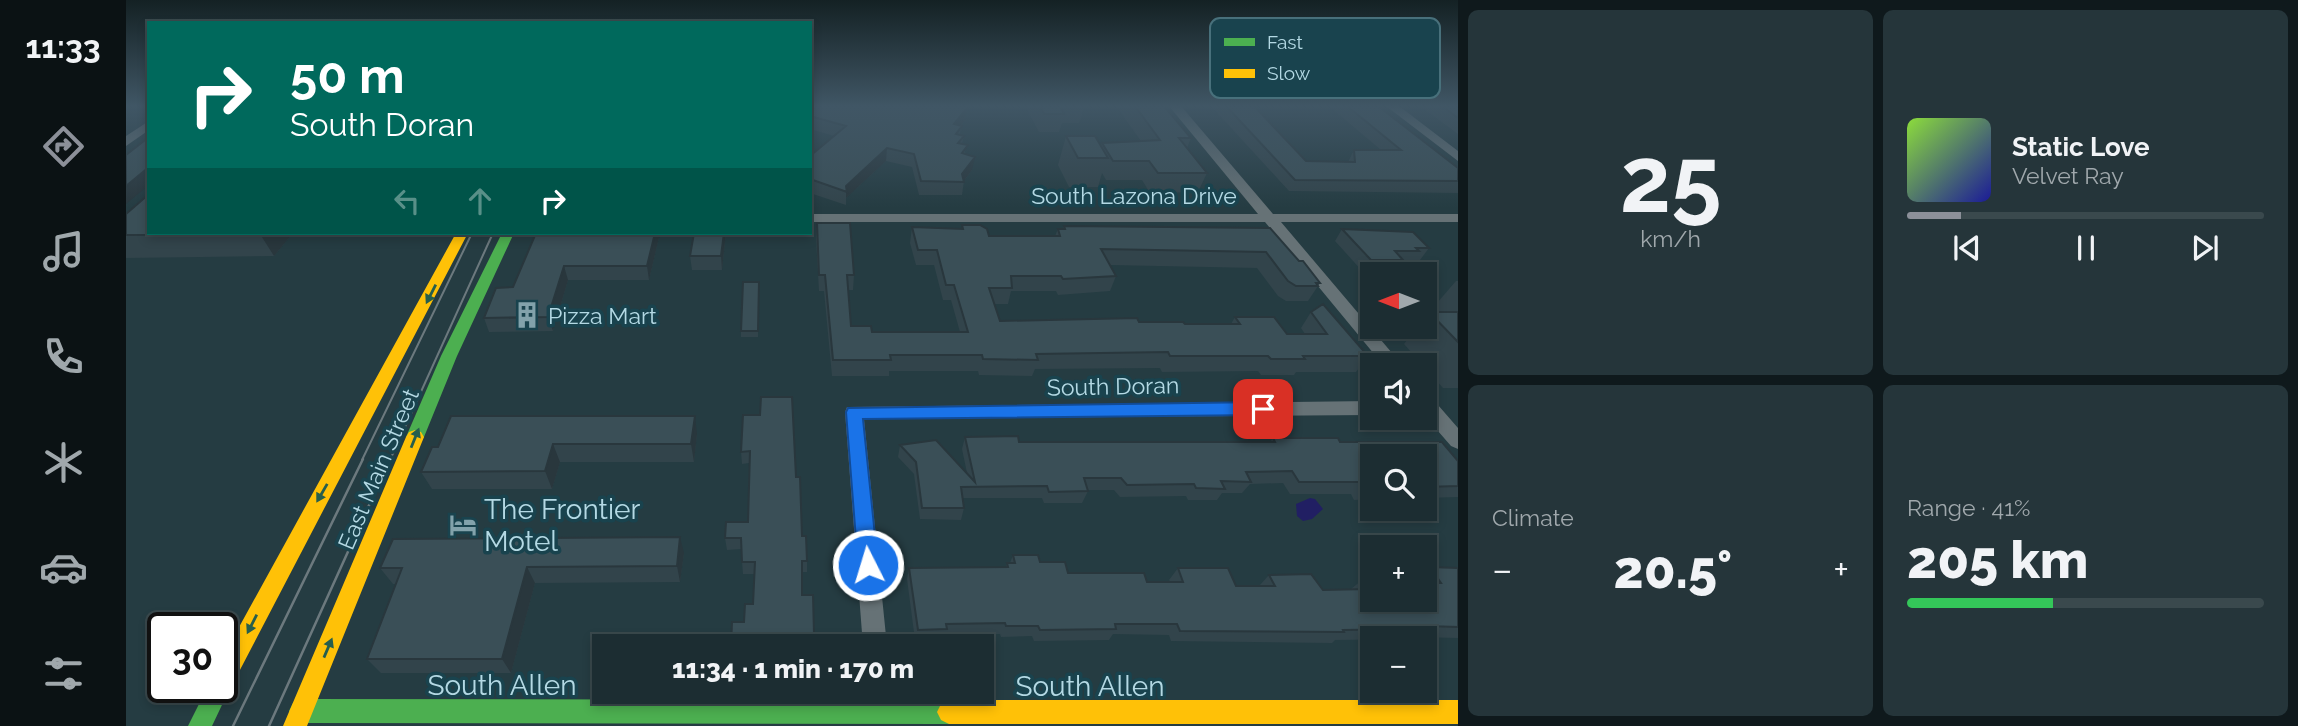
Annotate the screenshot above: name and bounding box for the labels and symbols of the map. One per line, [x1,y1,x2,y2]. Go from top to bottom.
legend [1210,18,1440,98]
text: Fast [1267,31,1303,53]
text: Slow [1267,62,1311,84]
street label: South Lazona Drive [1031,182,1237,209]
north arrow [1360,262,1437,340]
one-way arrow [425,284,437,304]
building icon: Pizza Mart [512,300,542,330]
place label: Pizza Mart [548,302,657,329]
street label: South Doran [1047,371,1179,401]
pin [1233,379,1293,439]
street label: East Main Street [332,384,424,553]
one-way arrow [409,428,421,448]
one-way arrow [316,484,328,503]
place label: The Frontier Motel [484,493,641,558]
hotel icon: The Frontier Motel [448,510,478,540]
position arrow [831,528,905,602]
speed limit sign: 30 [147,612,238,703]
one-way arrow [246,614,257,634]
one-way arrow [322,638,334,658]
street label: South Allen [427,669,577,702]
street label: South Allen [1015,670,1165,703]

